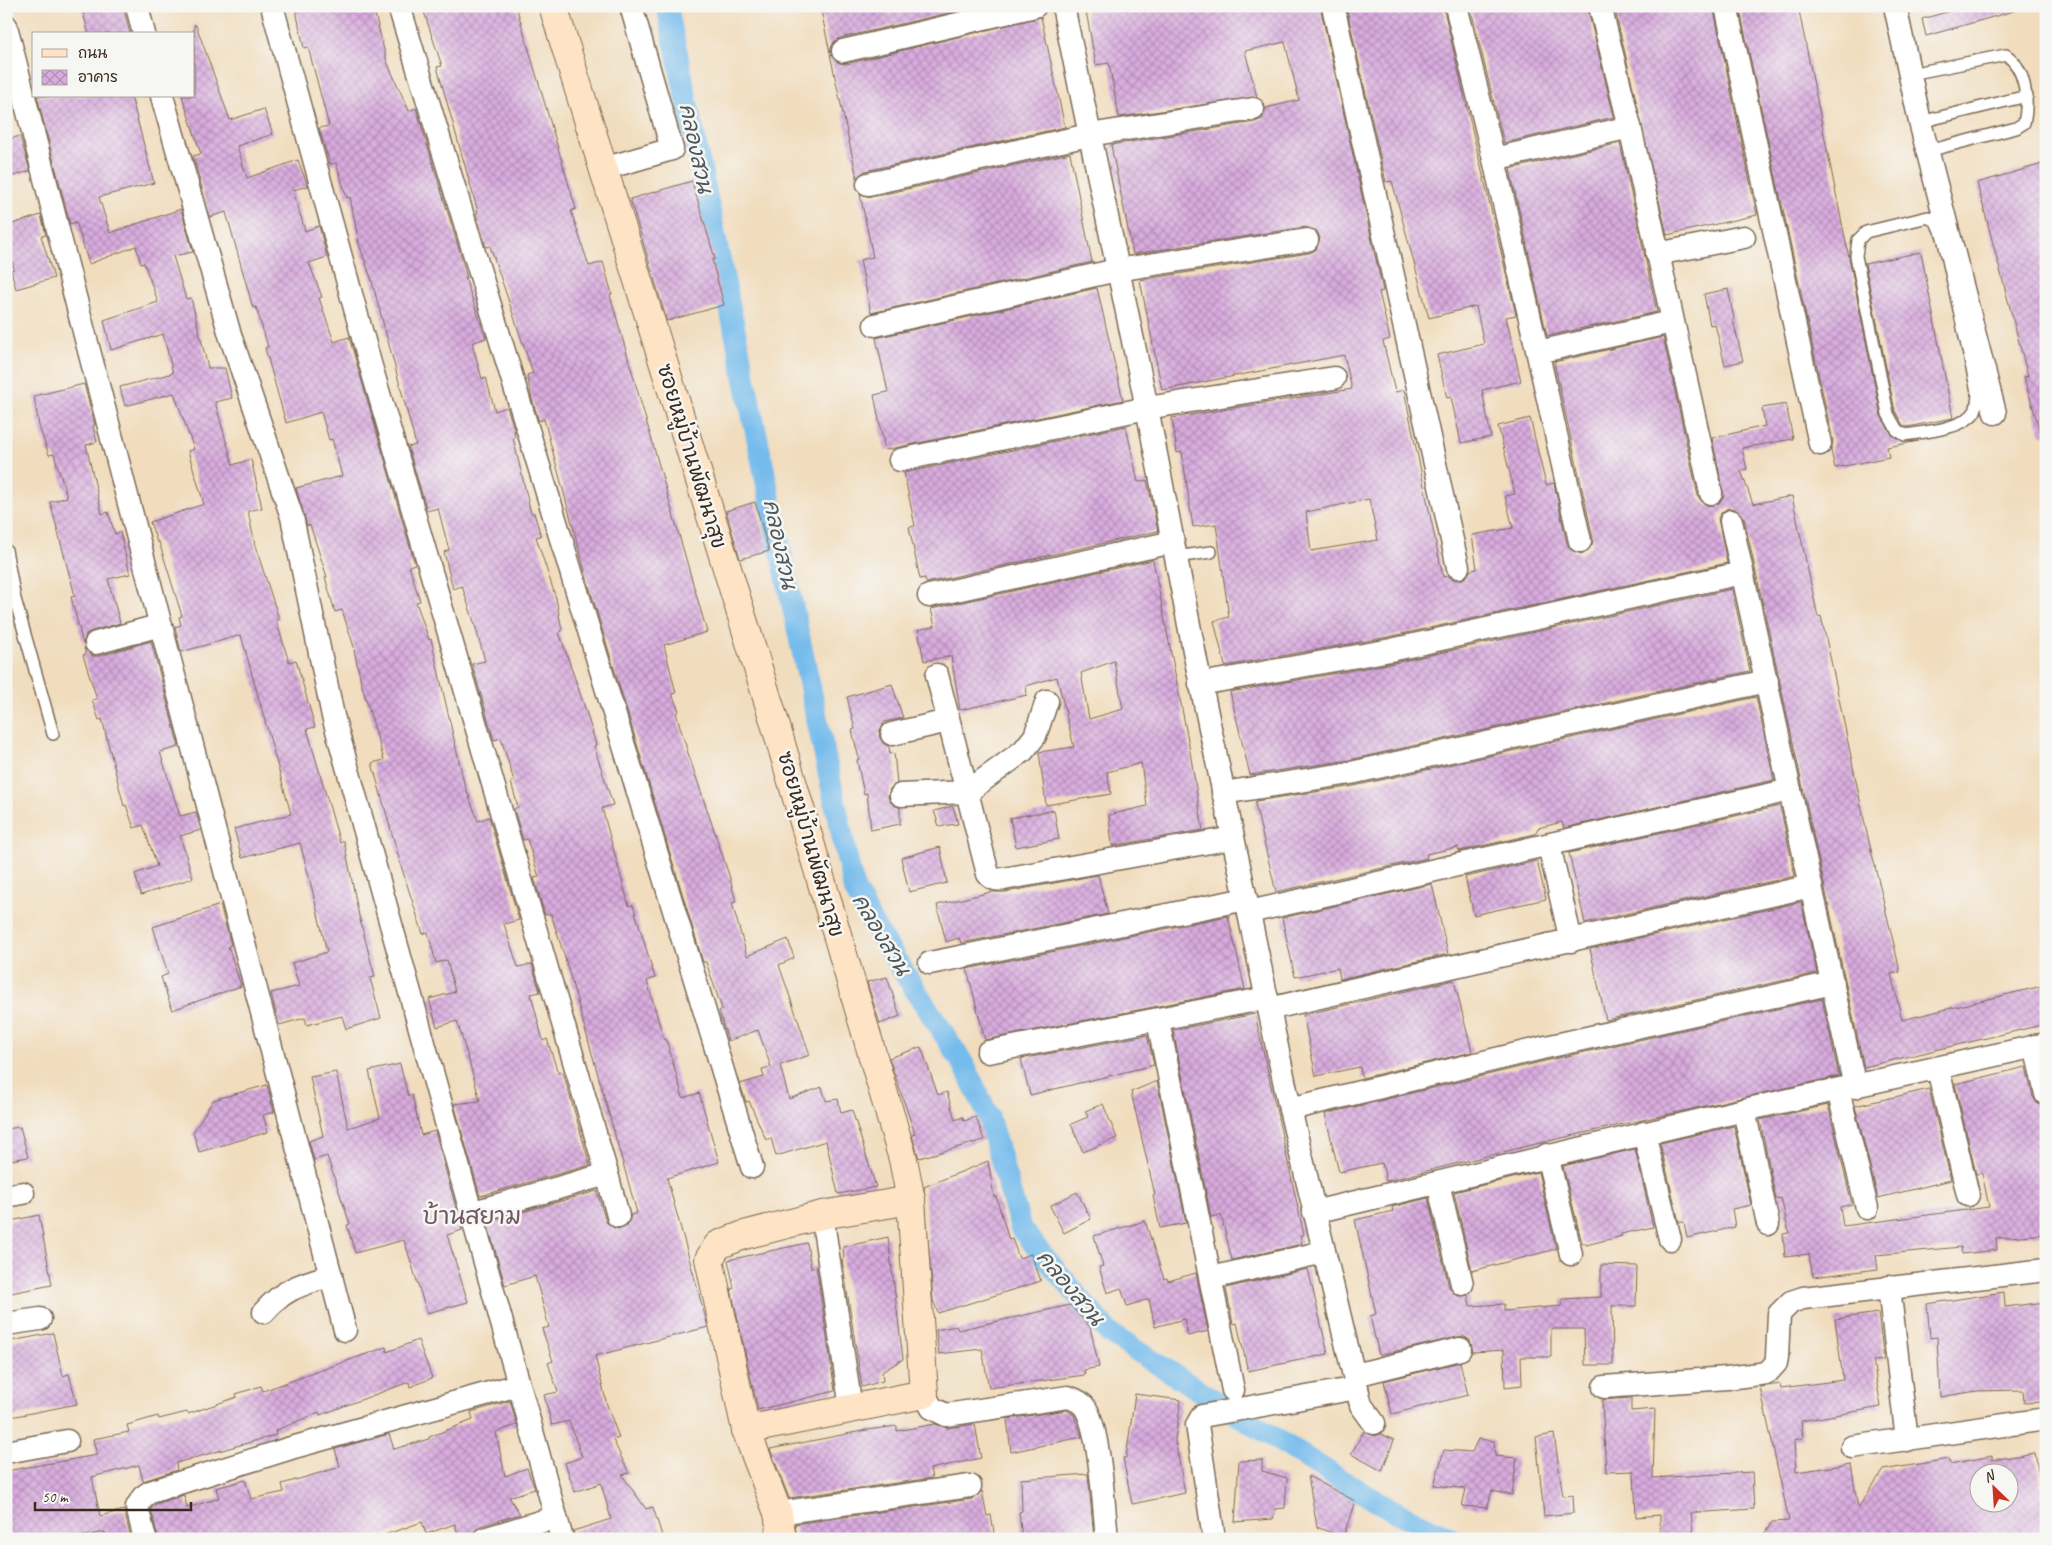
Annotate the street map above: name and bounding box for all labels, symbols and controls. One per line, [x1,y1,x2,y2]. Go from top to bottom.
legend [32,32,195,98]
text: ถนน [78,44,107,63]
text: อาคาร [78,68,118,87]
water label: คลองสวน [673,101,719,197]
street label: ซอยหมู่บ้านพัฒนาสุข [649,361,732,552]
water label: คลองสวน [757,497,803,593]
street label: ซอยหมู่บ้านพัฒนาสุข [769,748,850,941]
water label: คลองสวน [846,888,917,982]
district label: บ้านสยาม [423,1201,521,1231]
water label: คลองสวน [1030,1244,1111,1332]
north arrow [1970,1462,2020,1512]
text: N [1981,1466,1998,1486]
scale bar [35,1480,191,1512]
text: 50 m [42,1488,69,1507]

